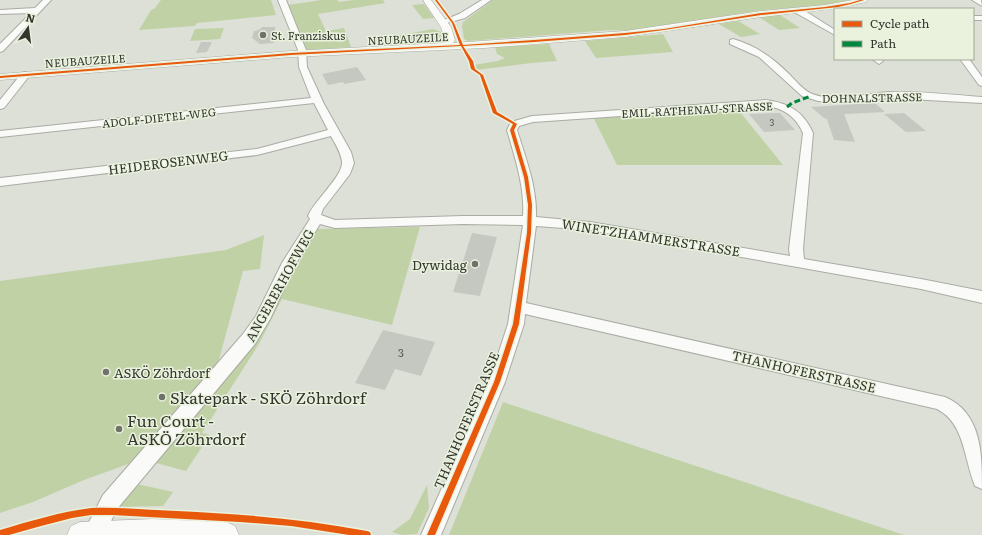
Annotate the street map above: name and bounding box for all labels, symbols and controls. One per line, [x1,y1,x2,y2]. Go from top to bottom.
north arrow [8,8,48,48]
text: N [24,8,37,26]
legend [834,8,974,60]
text: Cycle path [870,14,930,32]
place label: St. Franziskus [271,27,345,43]
street label: NEUBAUZEILE [367,28,449,48]
marker: St. Franziskus [258,30,268,40]
text: Path [870,34,896,52]
street label: NEUBAUZEILE [44,49,126,71]
street label: DOHNALSTRASSE [822,88,922,106]
street label: EMIL-RATHENAU-STRASSE [621,97,773,121]
street label: ADOLF-DIETEL-WEG [101,103,217,131]
house number: 3 [770,115,775,129]
street label: HEIDEROSENWEG [107,145,229,179]
street label: WINETZHAMMERSTRASSE [560,214,742,260]
street label: ANGERERHOFWEG [240,225,318,345]
place label: Dywidag [412,255,468,274]
marker: Dywidag [470,259,480,269]
house number: 3 [398,344,404,360]
street label: THANHOFERSTRASSE [730,345,878,397]
street label: THANHOFERSTRASSE [428,349,504,491]
place label: ASKÖ Zöhrdorf [114,363,211,382]
marker: ASKÖ Zöhrdorf [101,367,111,377]
place label: Skatepark - SKÖ Zöhrdorf [170,385,368,409]
marker: Skatepark - SKÖ Zöhrdorf [157,392,167,402]
place label: Fun Court - ASKÖ Zöhrdorf [127,408,247,450]
marker: Fun Court - ASKÖ Zöhrdorf [114,424,124,434]

